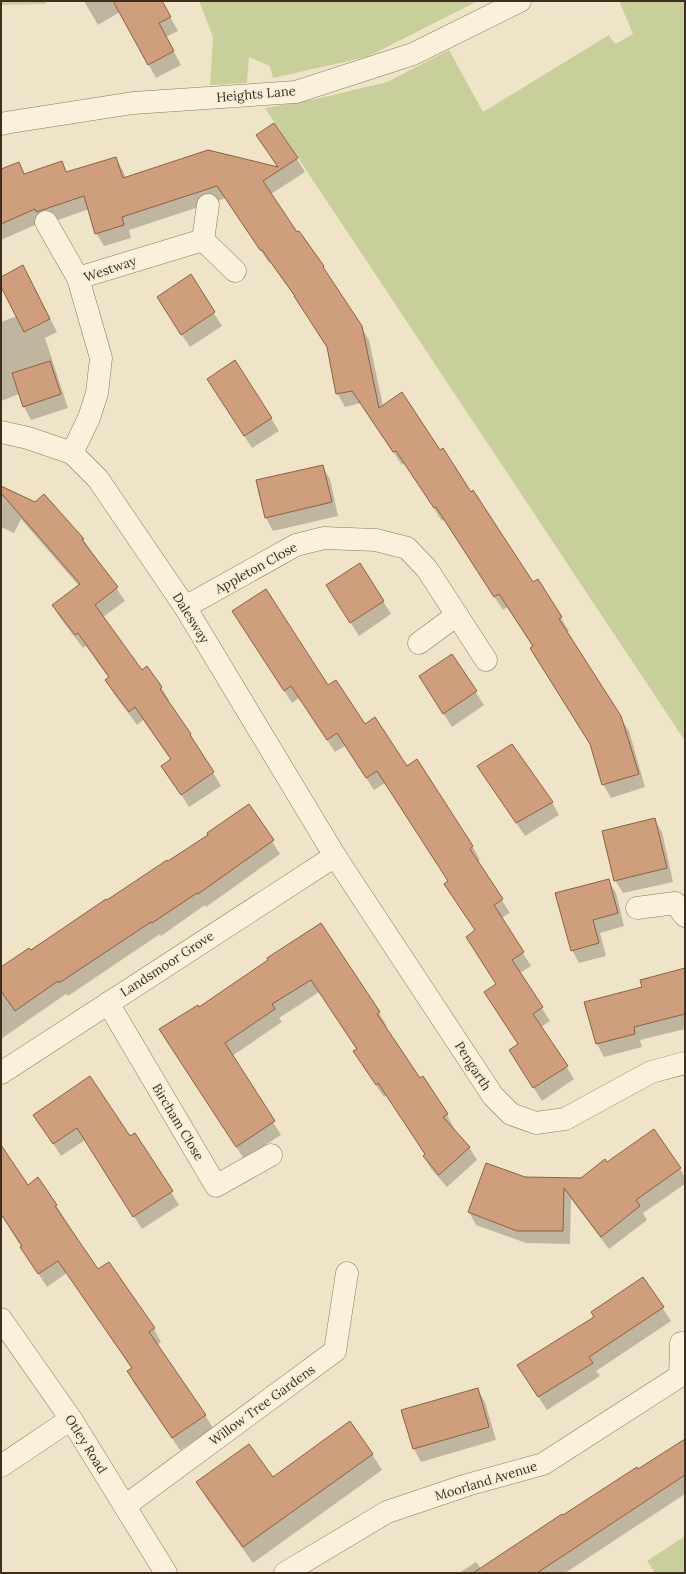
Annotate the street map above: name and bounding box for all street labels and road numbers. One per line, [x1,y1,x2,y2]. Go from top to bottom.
street label: Heights Lane [216,82,296,106]
street label: Westway [81,252,139,286]
street label: Appleton Close [211,538,300,598]
street label: Dalesway [169,589,213,647]
street label: Landsmoor Grove [117,927,217,1001]
street label: Pengarth [451,1038,495,1094]
street label: Bircham Close [148,1080,208,1164]
street label: Willow Tree Gardens [206,1361,318,1449]
street label: Otley Road [61,1411,111,1477]
street label: Moorland Avenue [433,1457,539,1505]

